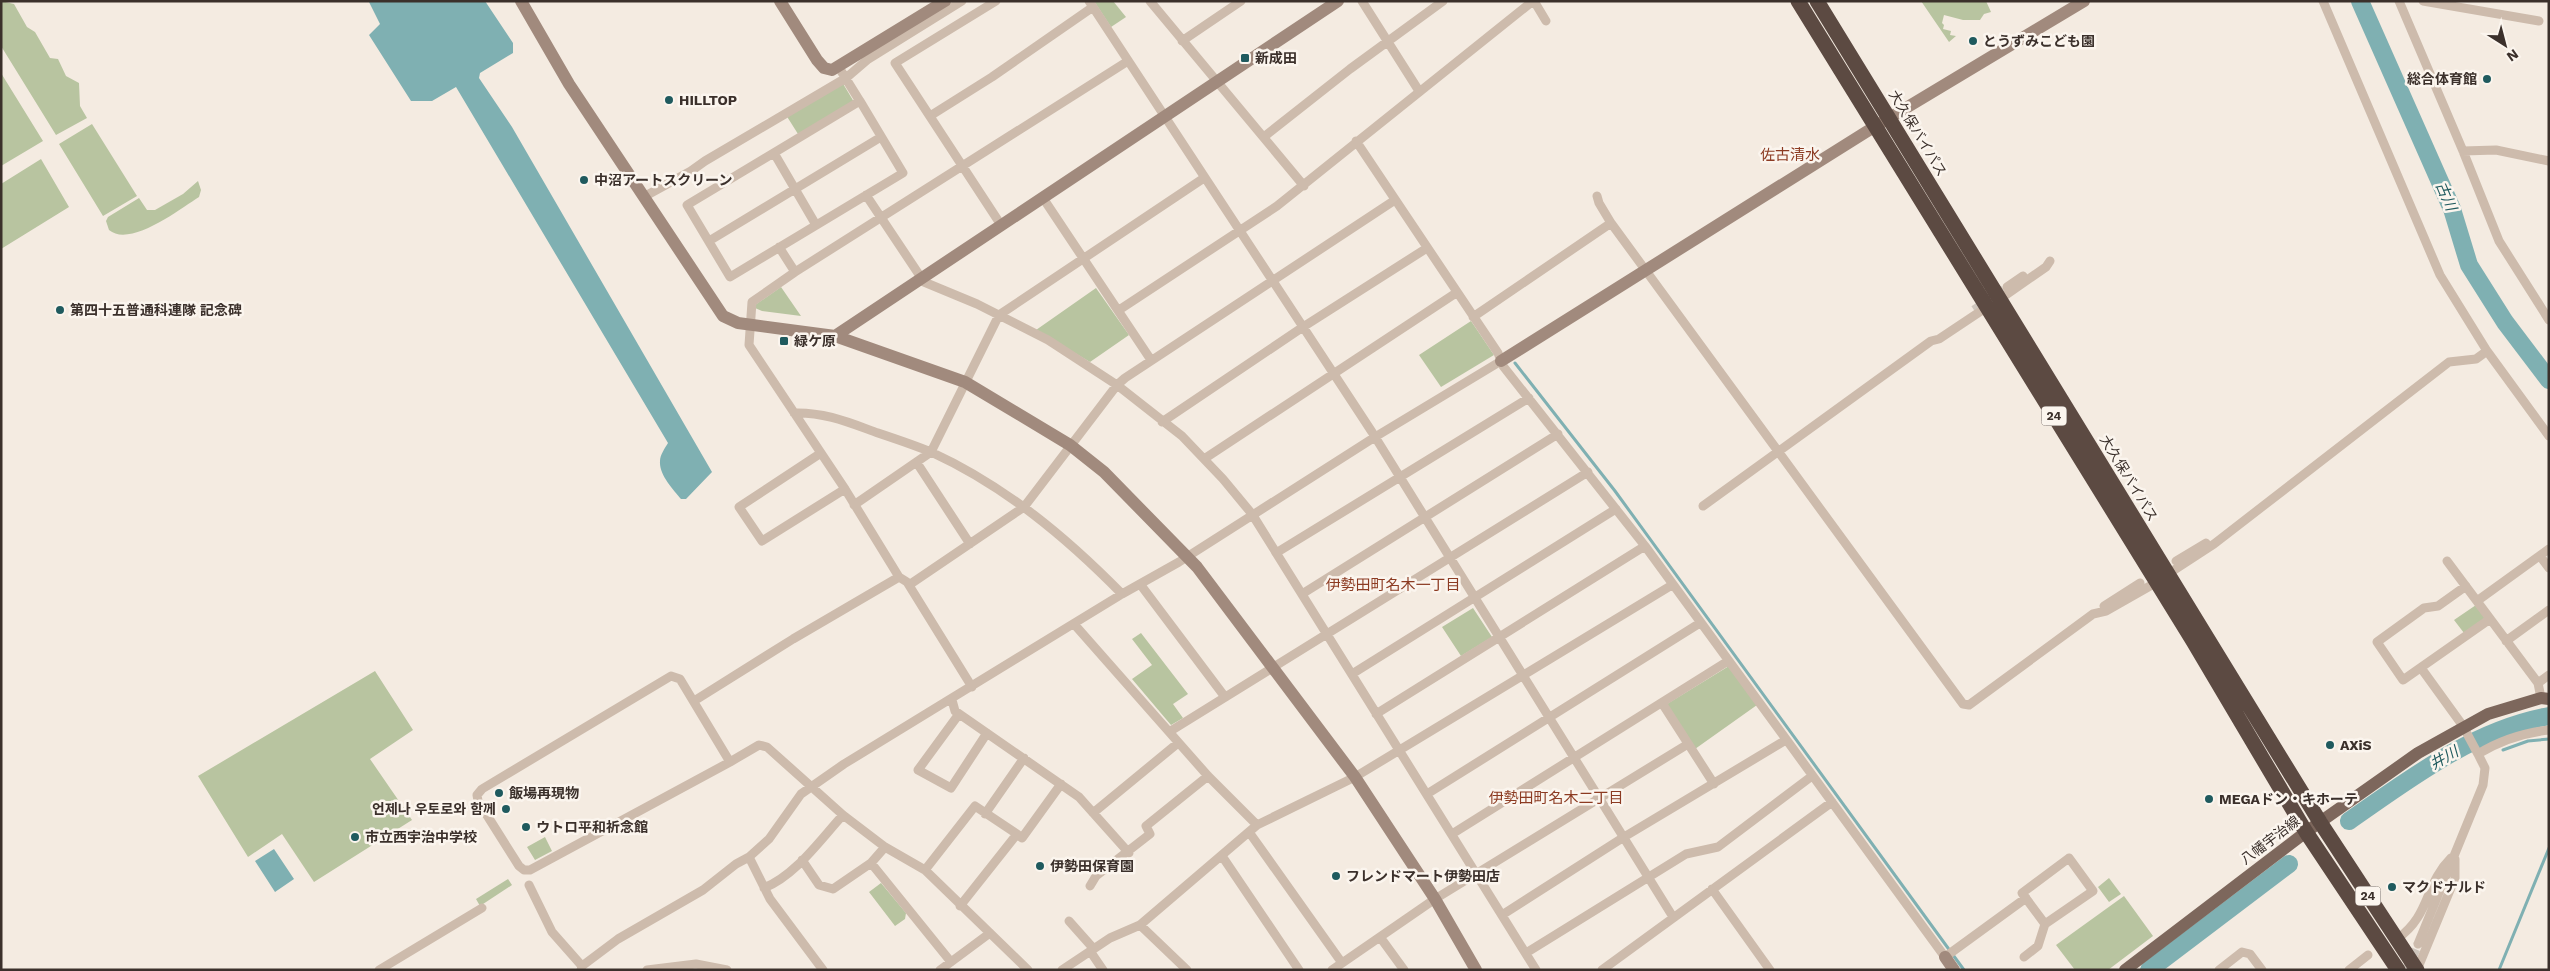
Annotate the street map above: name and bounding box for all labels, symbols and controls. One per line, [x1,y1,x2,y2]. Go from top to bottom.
north arrow [2480,20,2530,70]
place label: とうずみこども園 [1983,33,2095,49]
marker: とうずみこども園 [1967,35,1979,47]
text: N [2504,46,2522,65]
place label: 新成田 [1255,50,1297,66]
marker: 新成田 [1239,52,1251,64]
place label: 総合体育館 [2407,71,2477,87]
marker: 総合体育館 [2481,73,2493,85]
street label: 大久保バイパス [1886,87,1950,179]
place label: HILLTOP [679,92,737,108]
marker: HILLTOP [663,94,675,106]
district label: 佐古清水 [1760,146,1820,164]
place label: 中沼アートスクリーン [594,172,732,188]
marker: 中沼アートスクリーン [578,174,590,186]
water label: 古川 [2432,179,2461,215]
place label: 第四十五普通科連隊 記念碑 [70,302,242,318]
marker: 第四十五普通科連隊 記念碑 [54,304,66,316]
place label: 緑ケ原 [794,333,836,349]
marker: 緑ケ原 [778,335,790,347]
road number: 24 [2042,406,2066,426]
street label: 大久保バイパス [2097,432,2161,524]
district label: 伊勢田町名木一丁目 [1325,576,1461,594]
place label: AXiS [2340,737,2372,753]
marker: AXiS [2324,739,2336,751]
water label: 井川 [2427,742,2463,773]
place label: 飯場再現物 [509,785,579,801]
marker: 飯場再現物 [493,787,505,799]
district label: 伊勢田町名木二丁目 [1488,789,1624,807]
place label: MEGAドン・キホーテ [2219,791,2358,807]
marker: MEGAドン・キホーテ [2203,793,2215,805]
place label: 언제나 우토로와 함께 [372,801,496,817]
marker: 언제나 우토로와 함께 [500,803,512,815]
street label: 八幡宇治線 [2237,813,2303,867]
place label: ウトロ平和祈念館 [536,819,648,835]
marker: ウトロ平和祈念館 [520,821,532,833]
place label: 市立西宇治中学校 [365,829,477,845]
marker: 市立西宇治中学校 [349,831,361,843]
place label: 伊勢田保育園 [1050,858,1134,874]
marker: 伊勢田保育園 [1034,860,1046,872]
place label: フレンドマート伊勢田店 [1346,868,1500,884]
marker: フレンドマート伊勢田店 [1330,870,1342,882]
place label: マクドナルド [2402,879,2486,895]
marker: マクドナルド [2386,881,2398,893]
road number: 24 [2356,886,2380,906]

